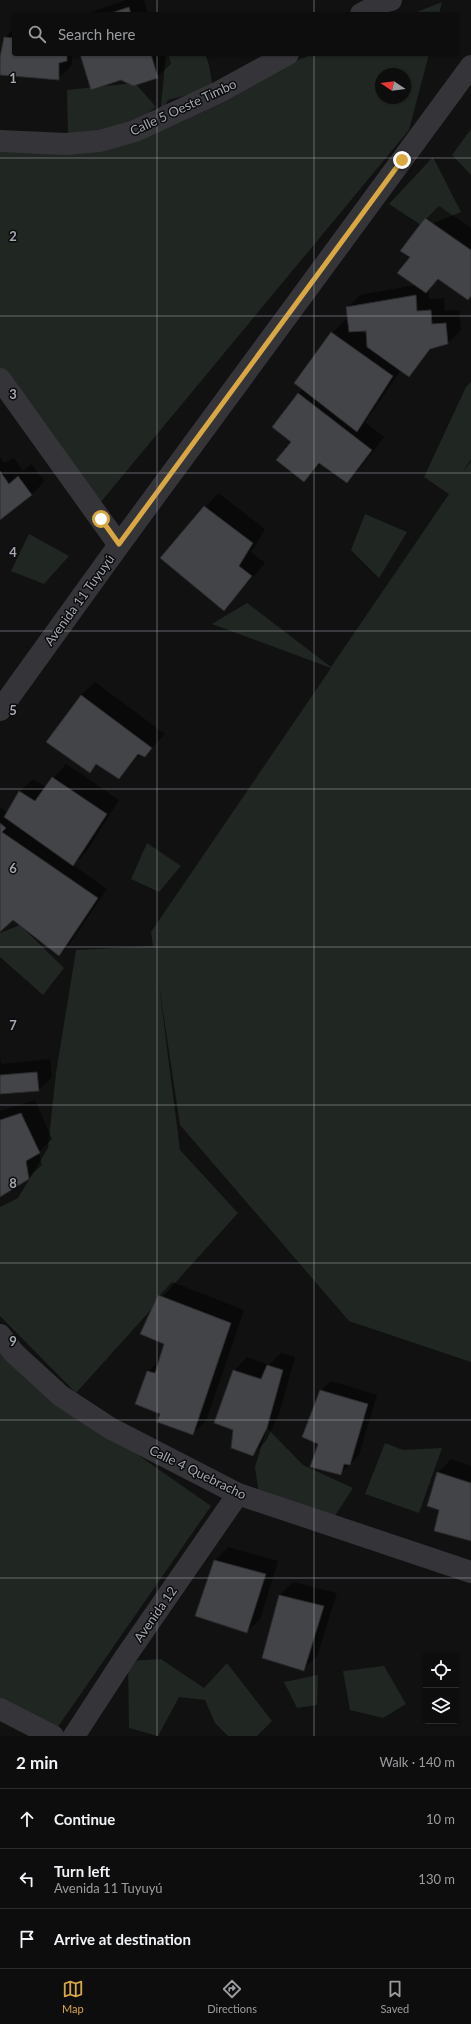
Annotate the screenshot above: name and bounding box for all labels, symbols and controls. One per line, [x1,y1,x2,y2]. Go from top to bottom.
search box [12,12,459,56]
icon: search [26,23,48,45]
text: Search here [58,25,135,43]
north arrow [375,68,411,104]
text: 1 [9,70,17,86]
street label: Calle 5 Oeste Timbo [127,75,239,139]
route end [393,151,411,169]
text: 2 [9,228,17,244]
text: 3 [9,386,17,402]
route start [92,510,110,528]
text: 4 [9,544,17,560]
street label: Avenida 11 Tuyuyú [41,551,117,649]
text: 5 [9,702,17,718]
text: 6 [9,860,17,876]
text: 7 [9,1017,17,1033]
text: 8 [9,1175,17,1191]
text: 9 [9,1333,17,1349]
street label: Calle 4 Quebracho [147,1442,249,1502]
street label: Avenida 12 [130,1583,180,1645]
map controls [423,1652,459,1724]
button: locate [423,1652,459,1688]
button: layers [423,1688,459,1724]
text: 2 min [16,1752,58,1773]
text: Walk · 140 m [379,1754,455,1770]
icon: ahead [16,1808,38,1830]
text: Continue [54,1810,115,1828]
text: 10 m [426,1811,455,1827]
text: Turn left [54,1862,110,1880]
icon: left [16,1868,38,1890]
text: 130 m [418,1871,455,1887]
text: Avenida 11 Tuyuyú [54,1880,163,1896]
icon: arrive [16,1928,38,1950]
text: Arrive at destination [54,1930,191,1948]
tab: Map [62,1978,84,2015]
tab: Directions [207,1978,257,2015]
tab: Saved [380,1978,409,2015]

